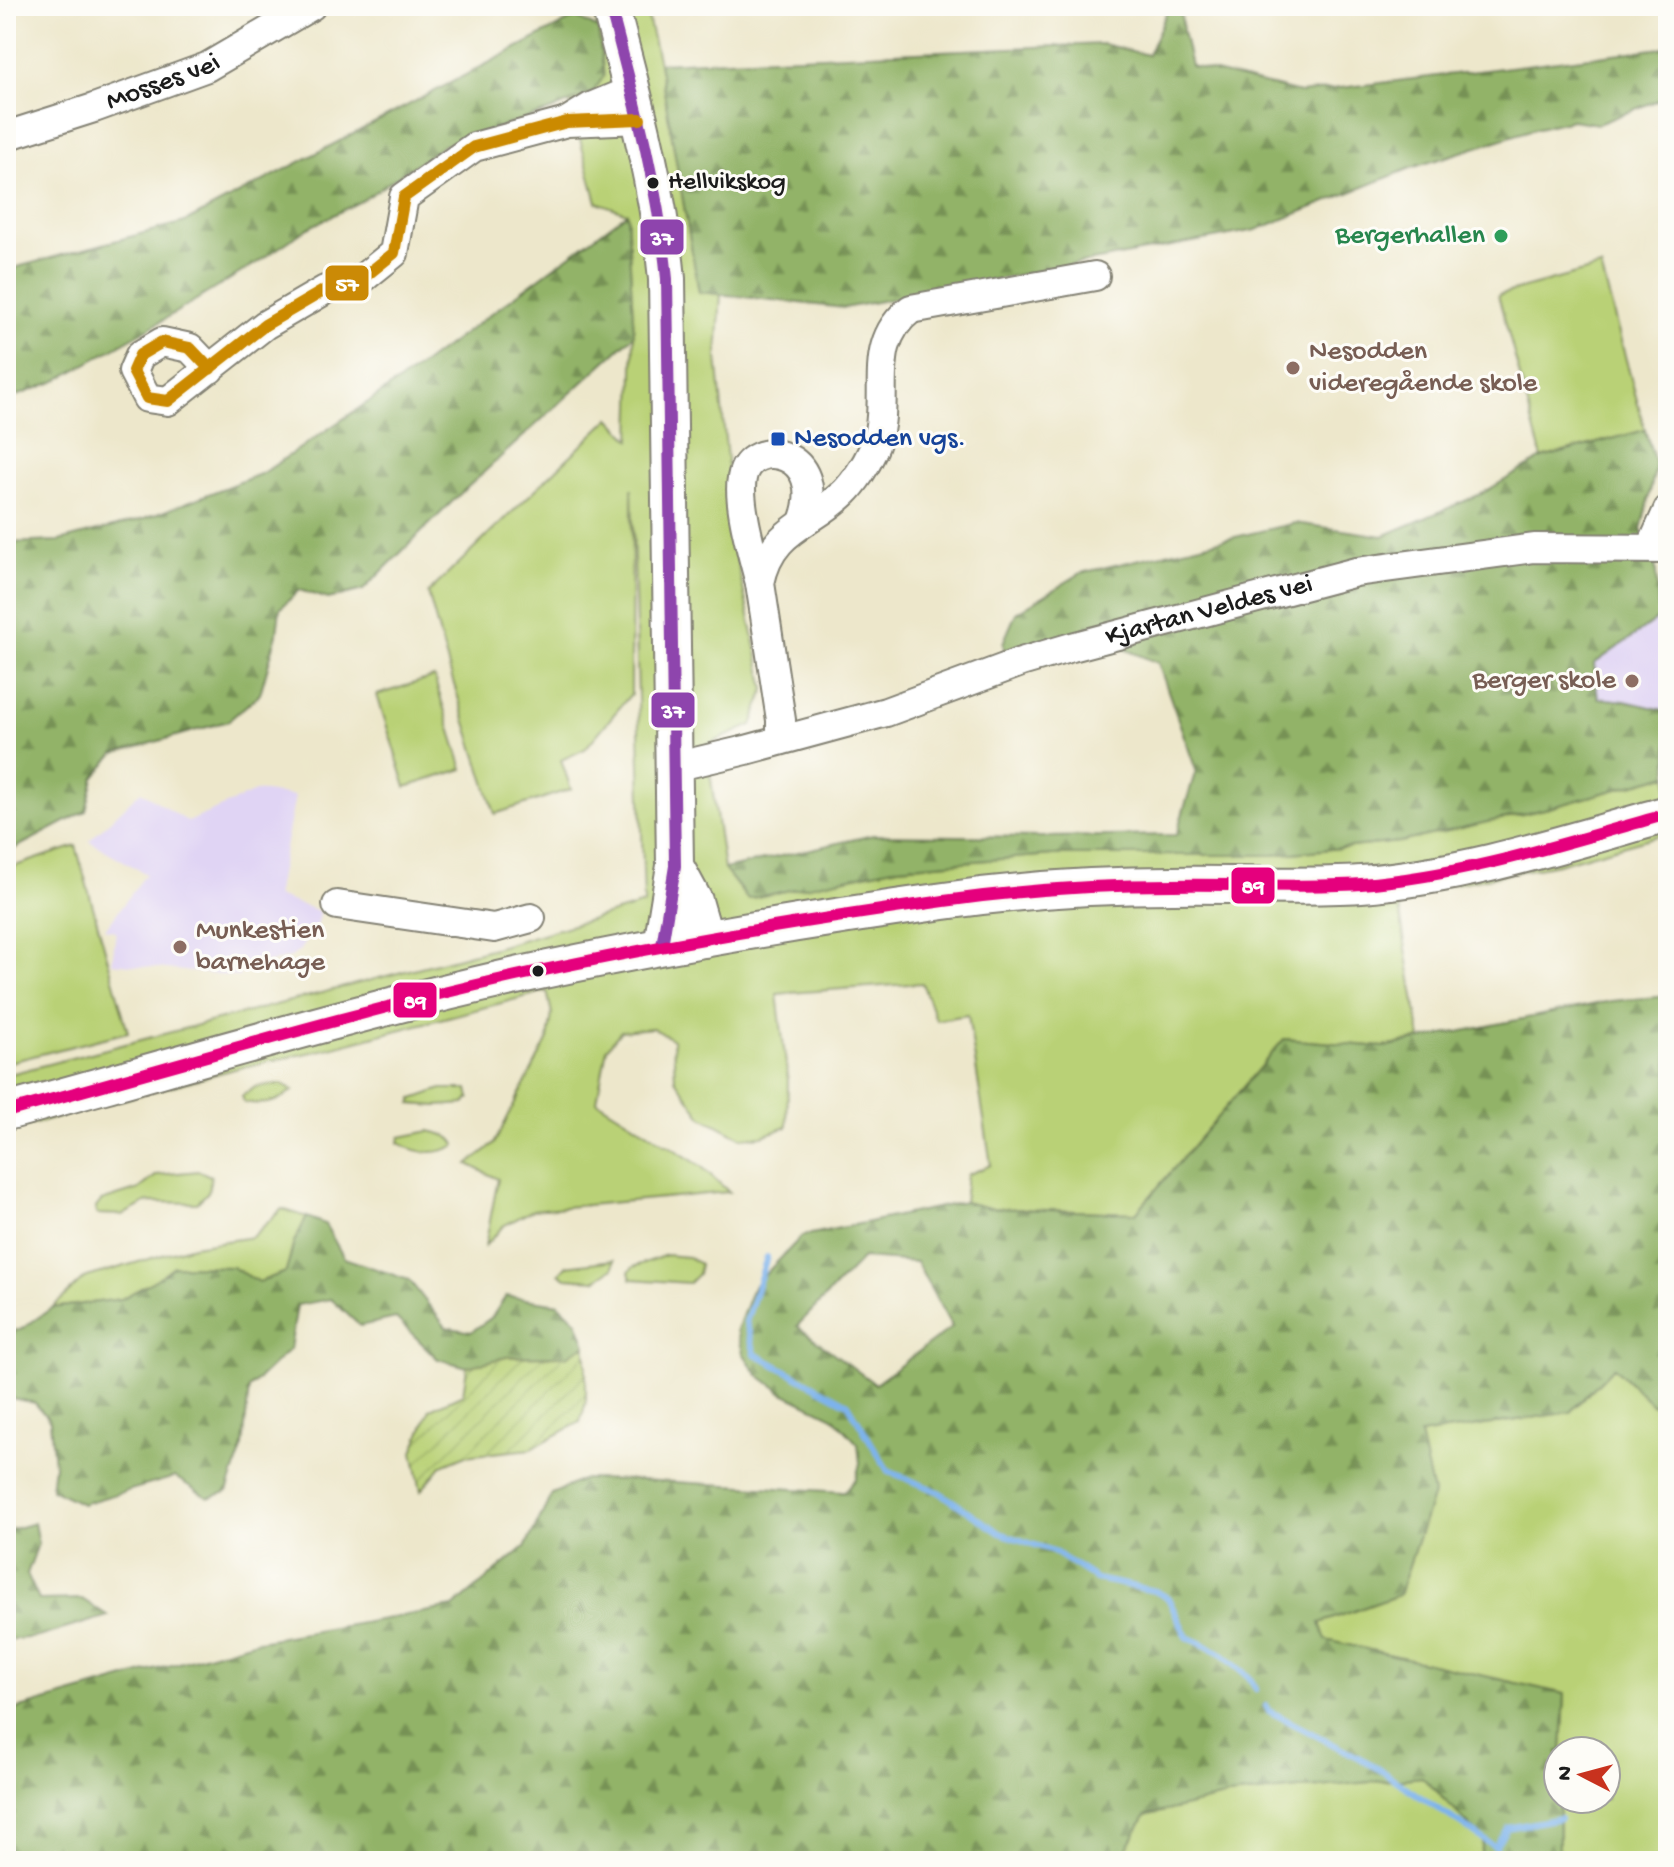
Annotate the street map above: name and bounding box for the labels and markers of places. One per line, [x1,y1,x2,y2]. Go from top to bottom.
place label: Hellvikskog [668,168,786,199]
marker: Hellvikskog [645,175,661,191]
place label: Bergerhallen [1334,220,1486,253]
marker: Bergerhallen [1492,227,1510,245]
place label: Nesodden videregående skole [1309,336,1538,401]
marker: Nesodden videregående skole [1284,359,1302,377]
place label: Nesodden vgs. [794,423,966,456]
marker: Nesodden vgs. [769,430,787,448]
place label: Berger skole [1471,665,1617,698]
marker: Berger skole [1623,672,1641,690]
place label: Munkestien barnehage [196,915,326,980]
marker: Munkestien barnehage [171,938,189,956]
unlabelled marker [530,963,546,979]

